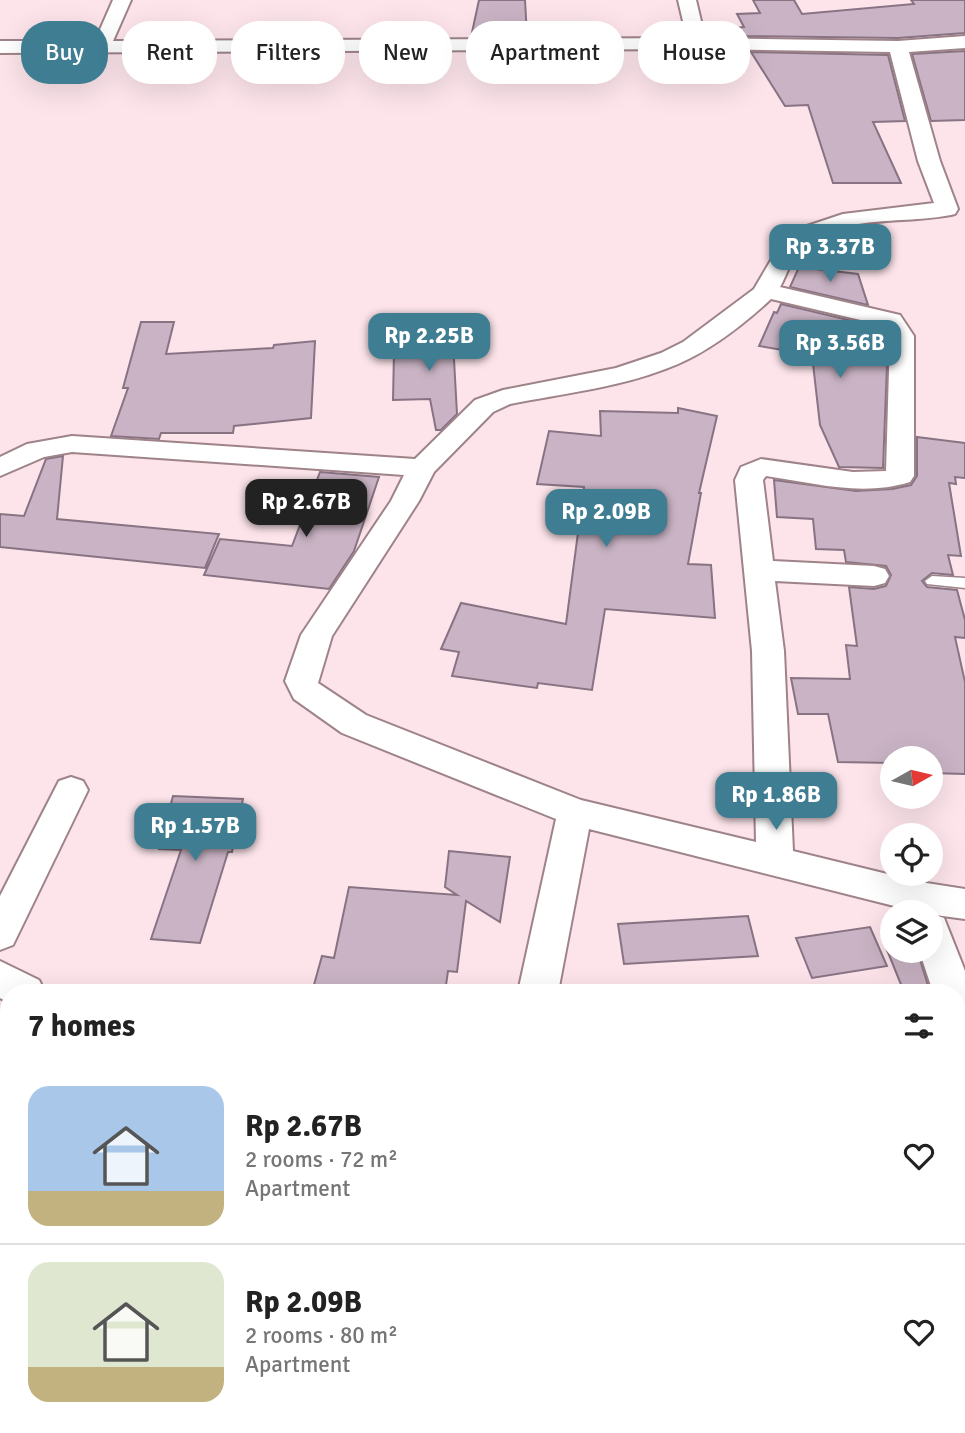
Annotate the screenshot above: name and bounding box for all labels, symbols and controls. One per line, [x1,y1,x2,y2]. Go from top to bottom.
chip: Buy [21,21,108,84]
chip: Rent [122,21,217,84]
chip: Filters [231,21,345,84]
chip: New [359,21,452,84]
chip: Apartment [466,21,624,84]
chip: House [638,21,750,84]
pin: Rp 3.37B [758,224,902,284]
text: Rp 3.37B [785,232,875,261]
pin: Rp 2.25B [357,314,501,373]
pin: Rp 3.56B [768,320,912,380]
text: Rp 2.25B [384,321,474,350]
text: Rp 3.56B [795,328,885,357]
pin: Rp 2.67B [234,480,378,539]
text: Rp 2.67B [261,487,351,516]
pin: Rp 2.09B [534,490,678,549]
text: Rp 2.09B [561,497,651,526]
north arrow [880,746,943,808]
map controls [880,746,943,963]
pin: Rp 1.86B [704,772,848,832]
text: Rp 1.86B [731,780,821,809]
pin: Rp 1.57B [123,804,267,863]
text: Rp 1.57B [150,811,240,840]
button: locate [880,823,943,886]
button: layers [880,900,943,963]
icon: filters [900,1007,938,1045]
text: 7 homes [28,1008,135,1045]
text: Rp 2.67B [245,1108,362,1145]
icon: home [84,1114,168,1198]
icon: heart [900,1137,938,1175]
text: 2 rooms · 72 m² [245,1145,398,1174]
text: Apartment [245,1174,350,1203]
text: Rp 2.09B [245,1284,362,1321]
icon: home [84,1290,168,1374]
icon: heart [900,1313,938,1351]
text: 2 rooms · 80 m² [245,1321,398,1350]
text: Apartment [245,1350,350,1379]

